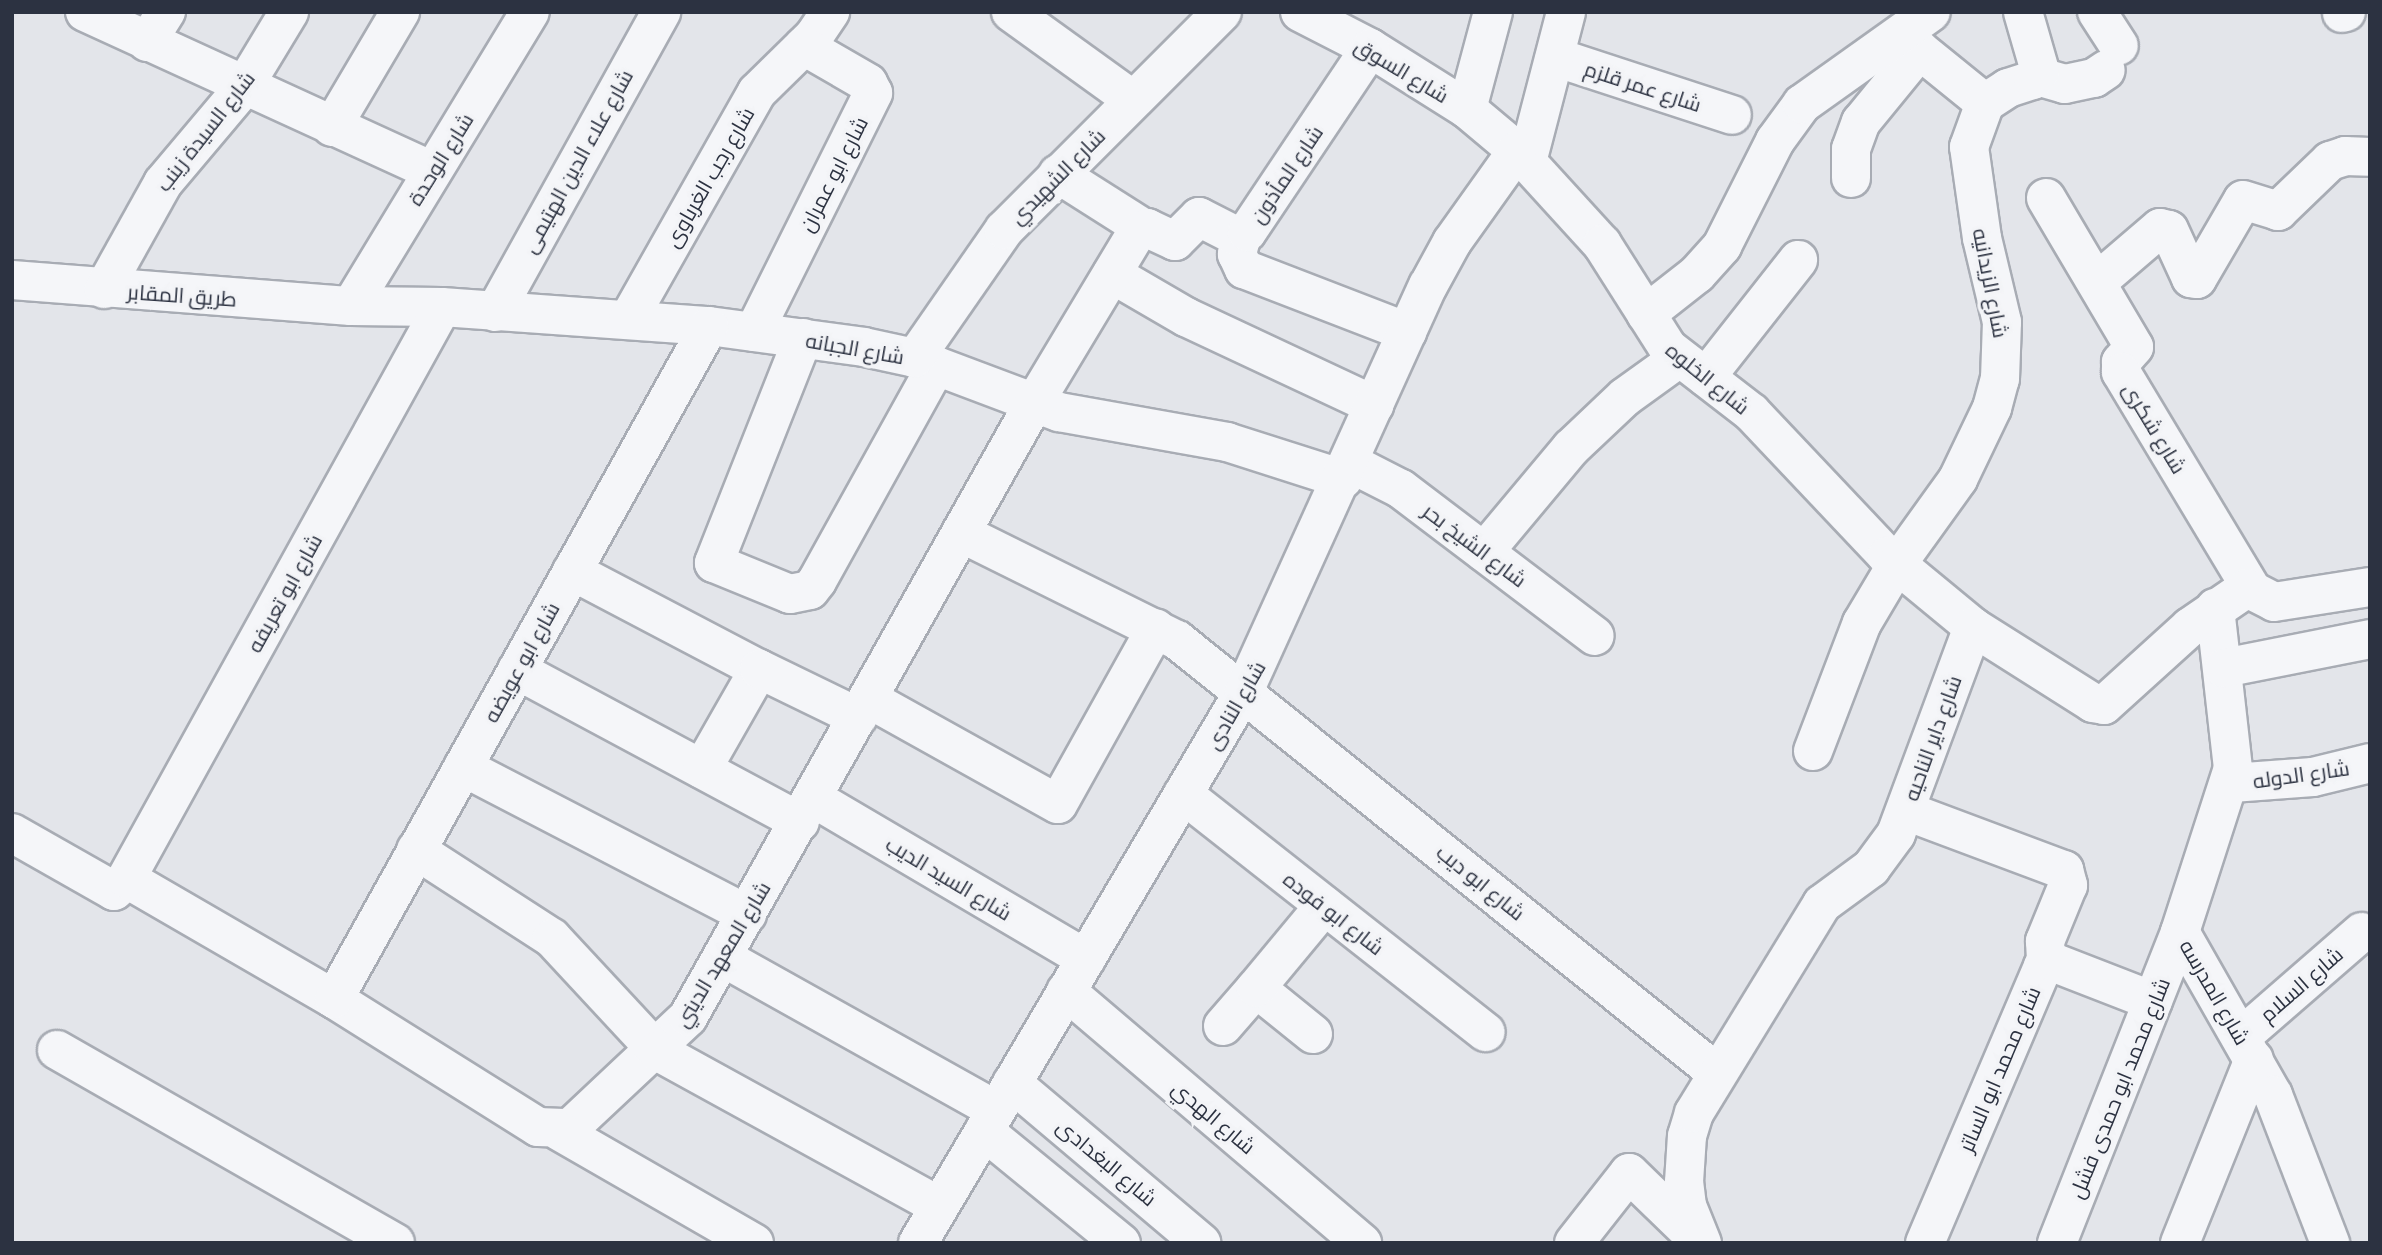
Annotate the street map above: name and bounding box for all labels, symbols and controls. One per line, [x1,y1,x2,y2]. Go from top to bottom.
street label: شارع السوق [1350,32,1454,108]
street label: شارع عمر قلزم [1581,55,1705,117]
street label: شارع علاء الدين الهتيمى [516,65,638,257]
street label: شارع السيدة زينب [150,66,260,196]
street label: شارع رجب الغرباوى [659,102,759,252]
street label: شارع الوحدة [402,108,478,210]
street label: شارع ابو عمران [793,112,873,236]
street label: شارع المأذون [1244,120,1328,228]
street label: شارع الشهيدي [1004,123,1110,229]
street label: شارع الزيدانيه [1968,226,2014,340]
street label: طريق المقابر [126,279,238,311]
street label: شارع الجبانه [804,327,906,369]
street label: شارع الخلوه [1661,337,1755,419]
street label: شارع شكرى [2118,378,2192,478]
street label: شارع الشيخ بحر [1418,498,1532,592]
street label: شارع ابو تعريفه [241,529,327,657]
street label: شارع ابو عويضه [478,597,564,727]
street label: شارع النادى [1200,656,1270,754]
street label: شارع داير الناحيه [1898,672,1966,804]
street label: شارع الدوله [2251,755,2351,793]
street label: شارع السيد الديب [881,831,1017,925]
street label: شارع ابو ديب [1432,839,1530,925]
street label: شارع ابو فوده [1279,866,1389,960]
street label: شارع المعهد الديني [669,876,775,1032]
street label: شارع المدرسه [2175,935,2255,1049]
street label: شارع السلام [2254,941,2348,1027]
street label: شارع محمد ابو حمدى فشل [2063,974,2175,1202]
street label: شارع محمد ابو الساتر [1953,982,2045,1156]
street label: شارع الهدي [1167,1075,1261,1159]
street label: شارع البغدادى [1052,1113,1162,1211]

